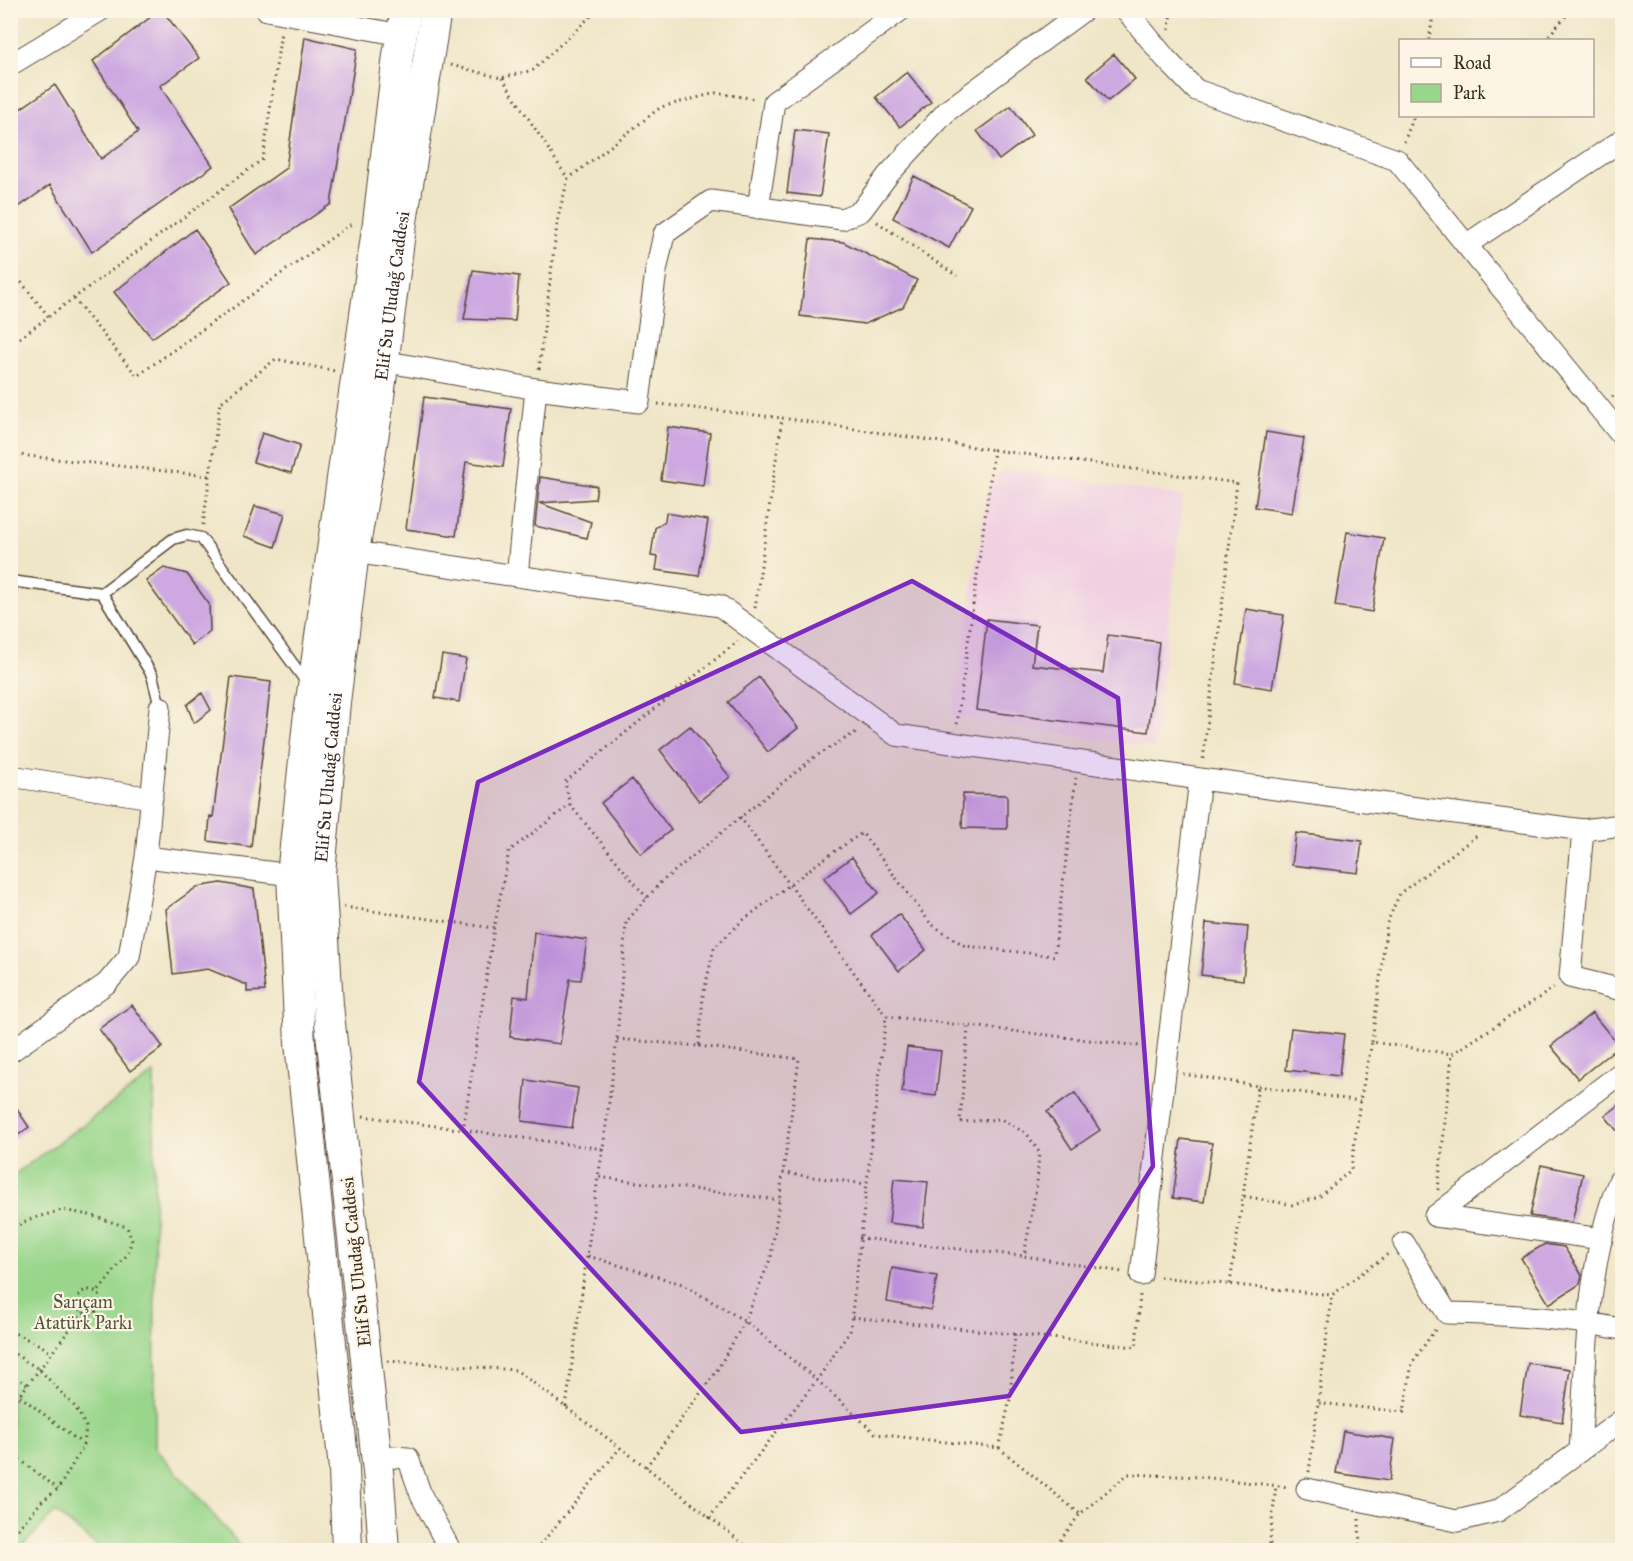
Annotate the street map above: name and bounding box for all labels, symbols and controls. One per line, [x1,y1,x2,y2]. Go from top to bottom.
legend [1399,39,1594,117]
text: Road [1453,52,1491,74]
text: Park [1453,82,1486,104]
street label: Elif Su Uludağ Caddesi [370,209,415,382]
street label: Elif Su Uludağ Caddesi [310,691,347,864]
street label: Elif Su Uludağ Caddesi [336,1176,377,1348]
park label: Sarıçam Atatürk Parkı [33,1291,132,1334]

